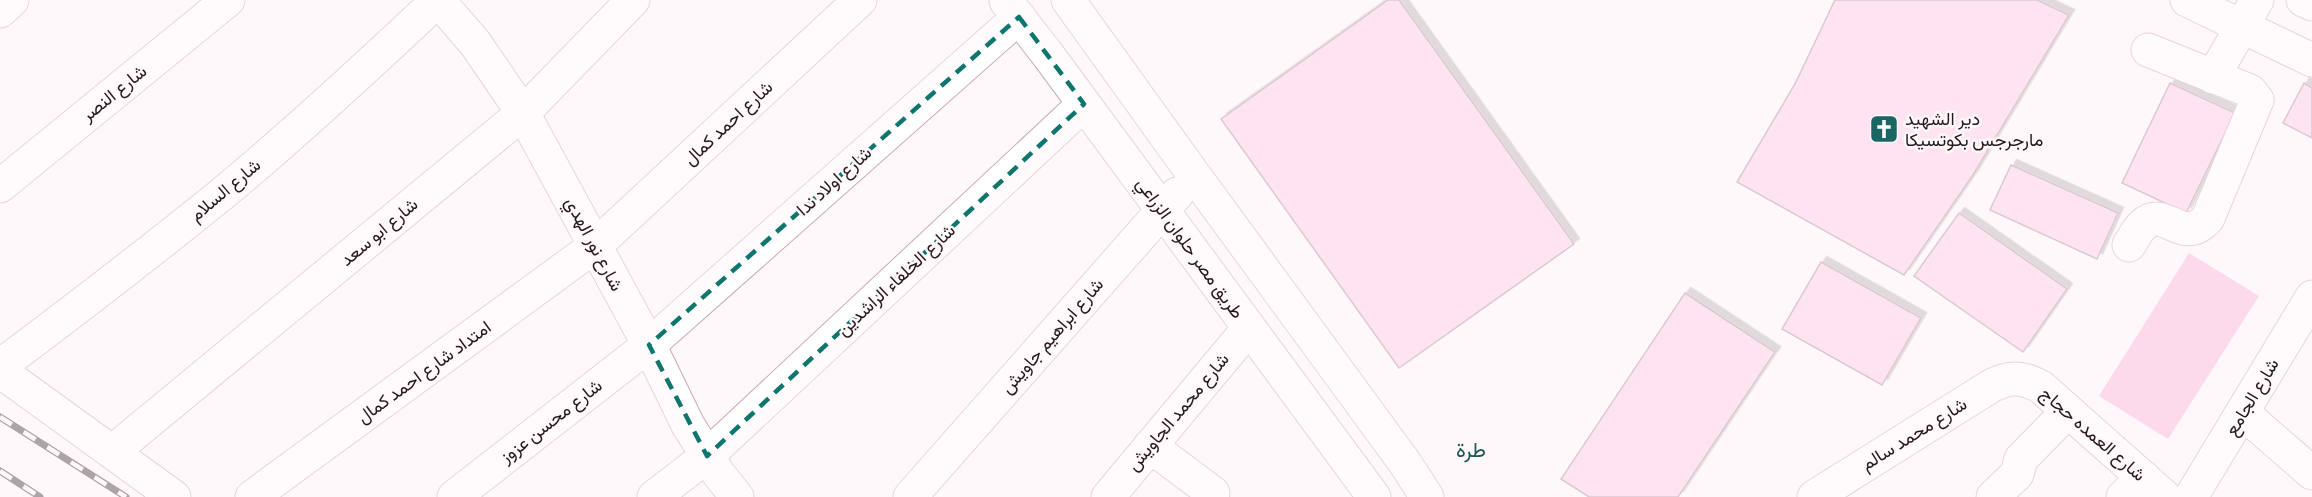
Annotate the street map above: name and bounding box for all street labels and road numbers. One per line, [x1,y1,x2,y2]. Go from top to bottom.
street label: شارع النصر [75,59,152,128]
street label: شارع احمد كمال [678,75,779,171]
street label: شارع اولاد ندا [791,141,877,222]
street label: شارع السلام [184,153,266,228]
street label: طريق مصر حلوان الزراعي [1128,172,1249,325]
street label: شارع ابو سعد [335,192,424,272]
street label: شارع نور الهدي [557,193,629,297]
street label: شارع الخلفاء الراشدين [832,219,961,342]
street label: شارع ابراهيم جاويش [995,273,1110,400]
street label: امتداد شارع احمد كمال [352,315,496,430]
street label: شارع محمد الجاويش [1121,348,1235,477]
street label: شارع الجامع [2219,354,2285,441]
street label: شارع محسن عزوز [494,373,608,470]
street label: شارع العمده حجاج [2035,382,2151,487]
street label: شارع محمد سالم [1856,392,1972,477]

